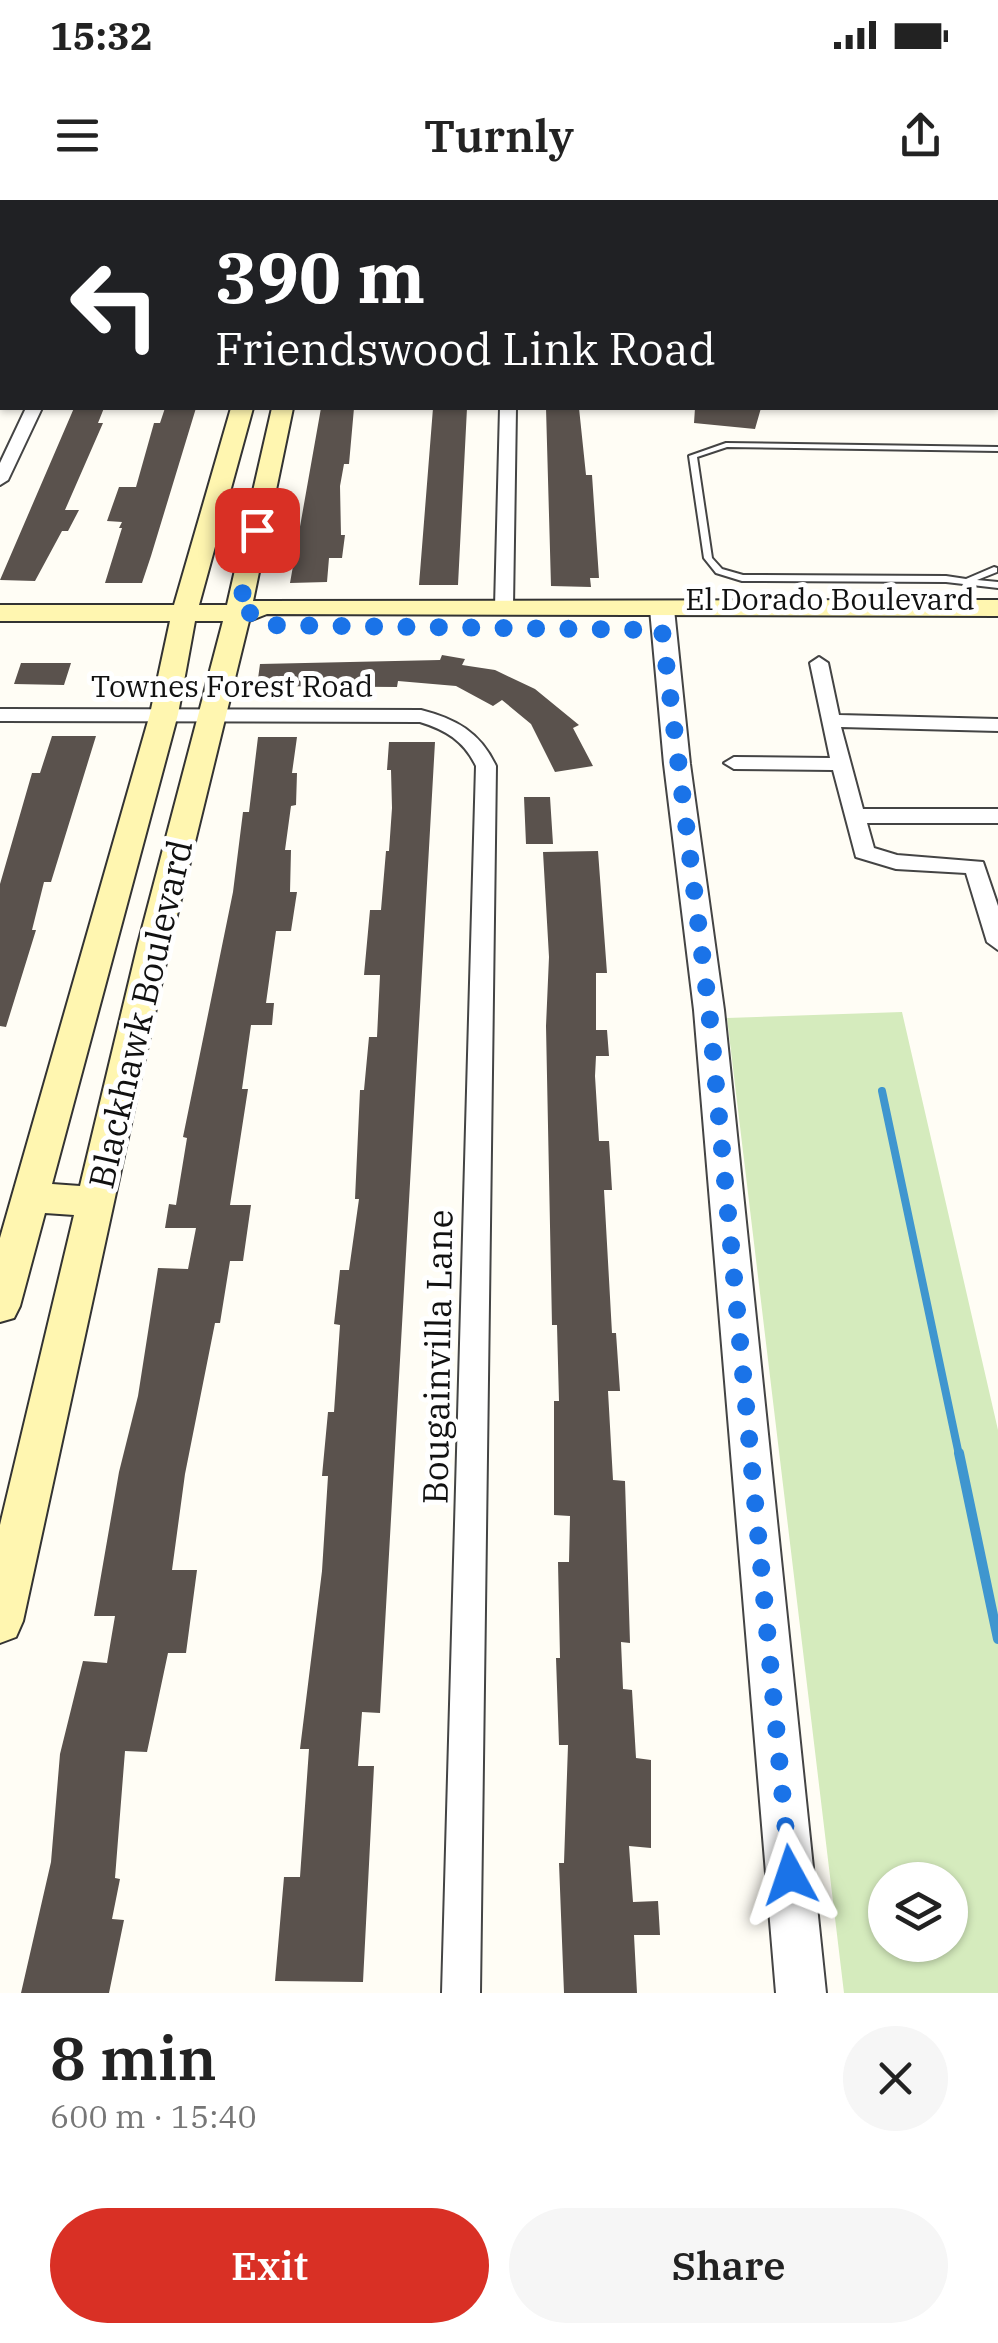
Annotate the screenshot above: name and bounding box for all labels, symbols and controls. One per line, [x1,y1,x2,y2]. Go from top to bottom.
text: 15:32 [50,11,153,60]
text: Turnly [424,106,574,164]
icon: menu [50,108,105,163]
icon: share [893,108,948,163]
text: 390 m [215,231,425,322]
icon: left [50,240,180,370]
text: Friendswood Link Road [215,319,716,377]
pin [215,488,300,573]
icon: arrive [230,503,285,558]
street label: El Dorado Boulevard [685,579,975,618]
street label: Townes Forest Road [91,666,373,705]
street label: Blackhawk Boulevard [78,835,202,1193]
street label: Bougainvilla Lane [411,1209,463,1505]
position arrow [738,1823,842,1927]
map controls [868,1862,968,1962]
button: layers [868,1862,968,1962]
text: 8 min [50,2018,217,2097]
button: close [843,2026,948,2131]
text: 600 m · 15:40 [50,2095,257,2137]
button: Exit [50,2208,489,2323]
button: Share [509,2208,948,2323]

